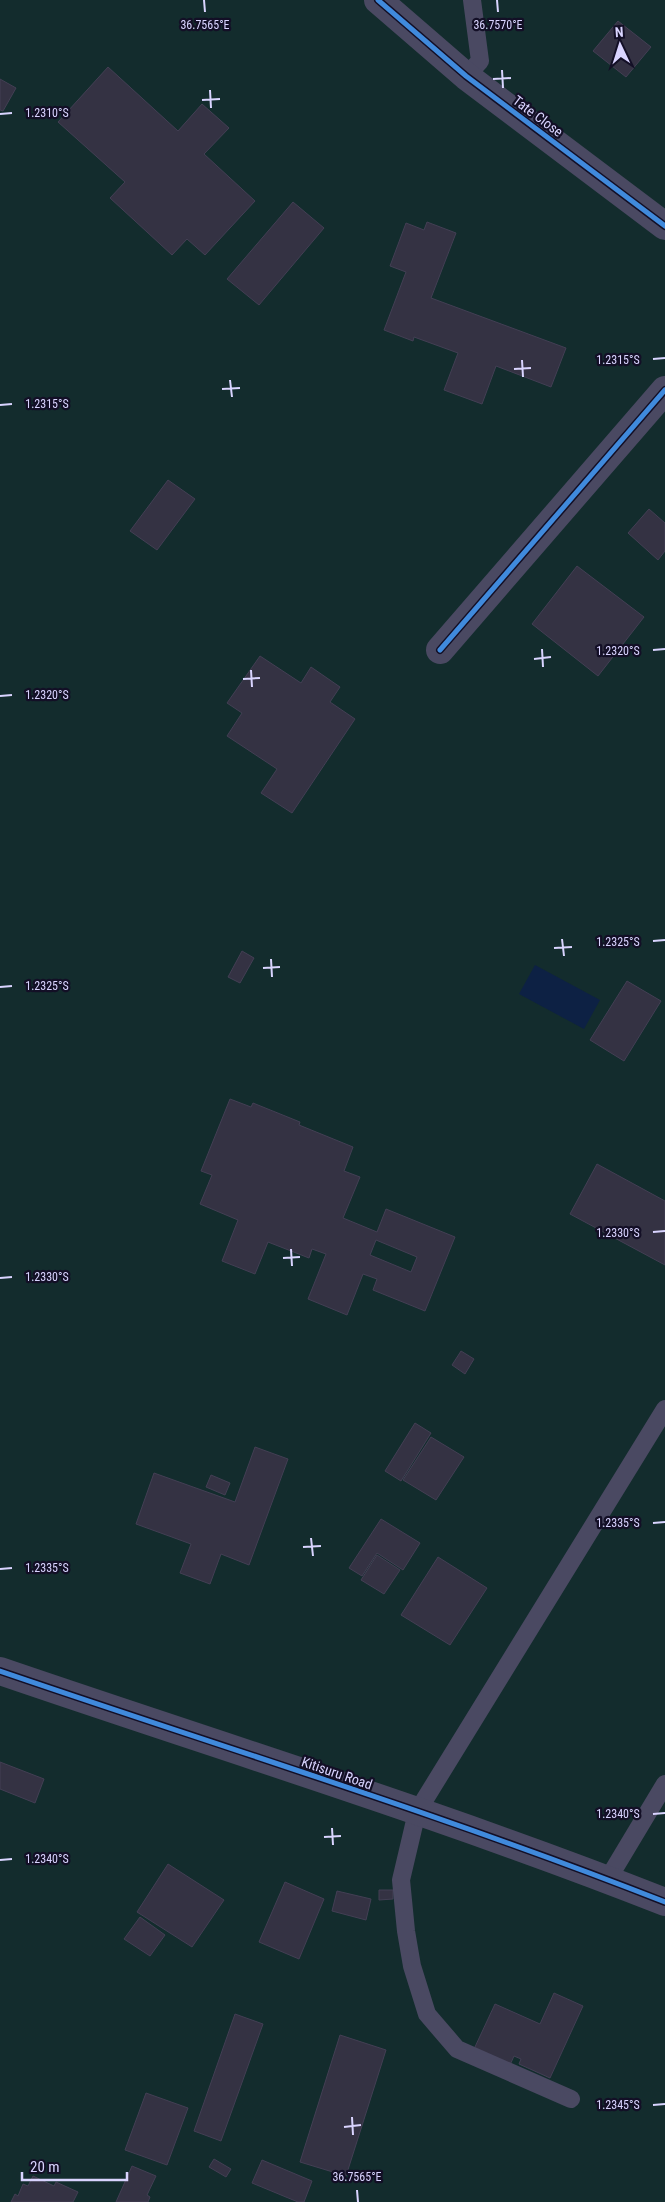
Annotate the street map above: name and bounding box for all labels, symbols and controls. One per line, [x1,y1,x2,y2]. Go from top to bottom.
text: 36.7565°E [180,18,230,32]
text: 36.7570°E [473,18,523,32]
north arrow [595,20,645,70]
text: N [614,24,624,40]
street label: Tate Close [510,92,566,140]
text: 1.2310°S [25,106,69,120]
text: 1.2315°S [596,353,640,367]
text: 1.2315°S [25,397,69,411]
text: 1.2320°S [596,644,640,658]
text: 1.2320°S [25,688,69,702]
text: 1.2325°S [596,935,640,949]
text: 1.2325°S [25,979,69,993]
text: 1.2330°S [596,1226,640,1240]
text: 1.2330°S [25,1270,69,1284]
text: 1.2335°S [596,1516,640,1530]
text: 1.2335°S [25,1561,69,1575]
street label: Kitisuru Road [300,1753,374,1793]
text: 1.2340°S [596,1807,640,1821]
text: 1.2340°S [25,1852,69,1866]
text: 1.2345°S [596,2098,640,2112]
scale bar [22,2150,128,2182]
text: 20 m [30,2158,60,2176]
text: 36.7565°E [332,2170,382,2184]

